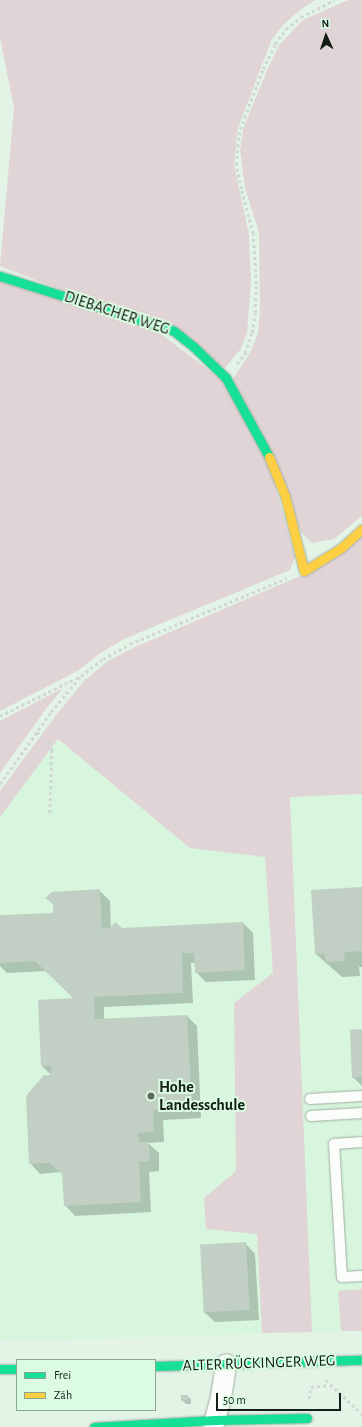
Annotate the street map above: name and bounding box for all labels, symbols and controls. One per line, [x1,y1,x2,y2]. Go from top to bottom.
north arrow [306,16,346,56]
text: N [321,18,329,29]
street label: DIEBACHER WEG [62,287,172,339]
place label: Hohe Landesschule [159,1077,245,1115]
marker: Hohe Landesschule [146,1091,156,1101]
street label: ALTER RÜCKINGER WEG [182,1351,336,1375]
legend [16,1359,156,1411]
text: Frei [54,1369,71,1381]
scale bar [218,1385,343,1411]
text: Zäh [54,1389,72,1401]
text: 50 m [223,1394,246,1406]

